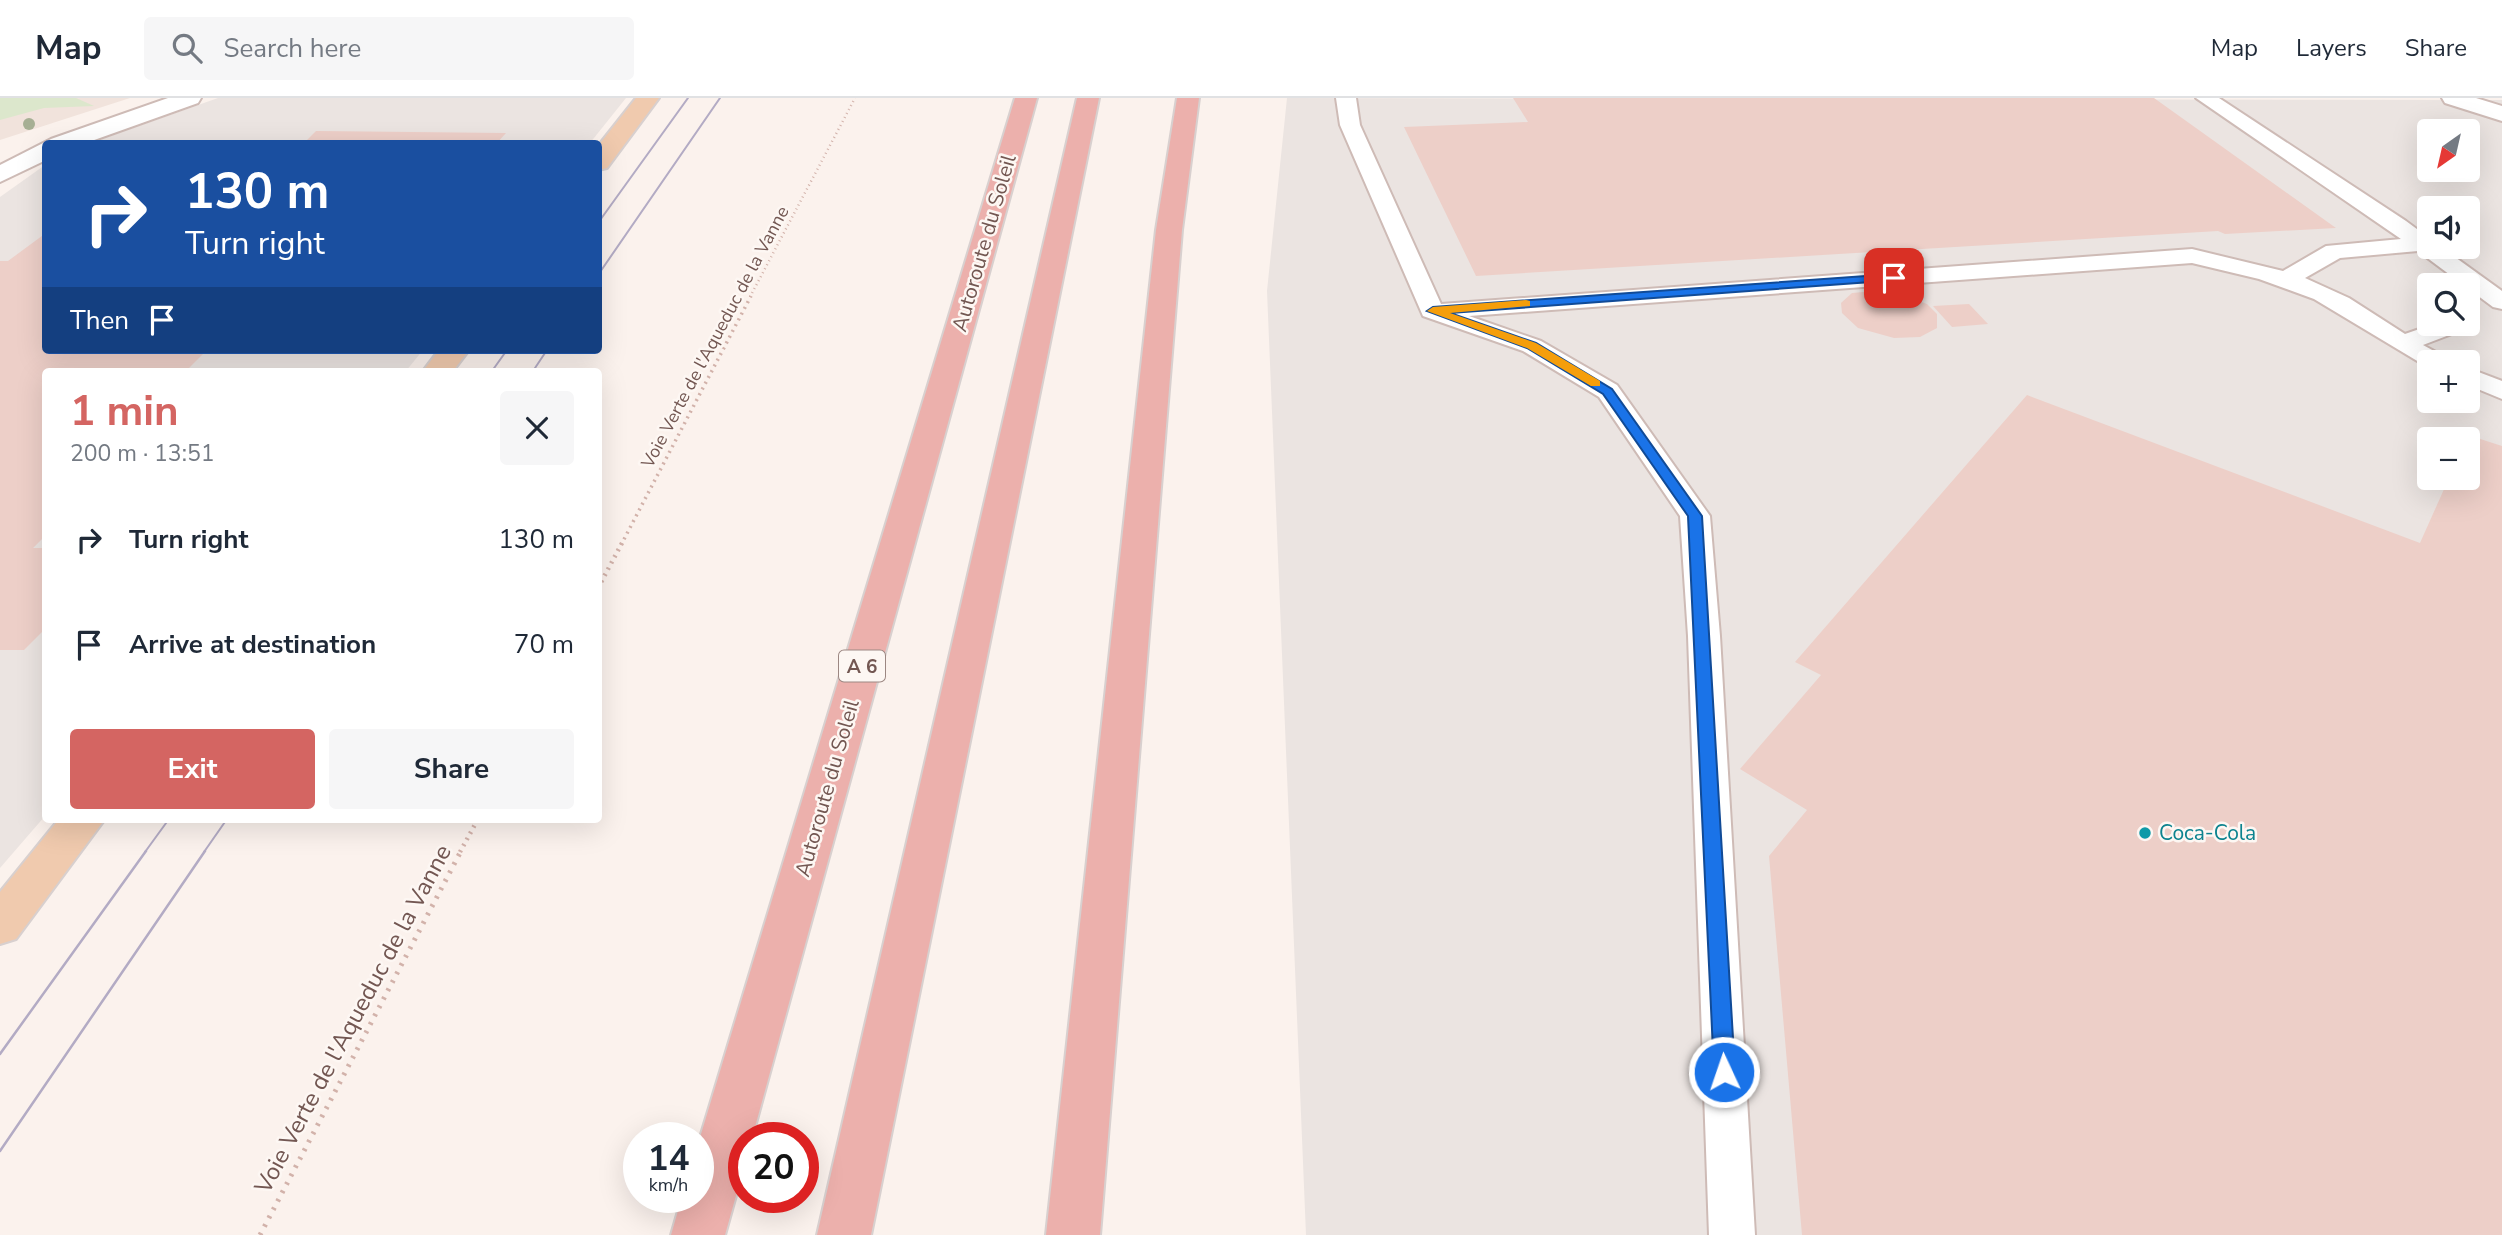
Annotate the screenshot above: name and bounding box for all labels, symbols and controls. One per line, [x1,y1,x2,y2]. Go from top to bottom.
search box [144,17,634,80]
text: Map [35,26,102,71]
icon: search [168,29,206,67]
text: Search here [224,31,361,66]
text: Map [2211,32,2258,64]
text: Layers [2296,32,2367,64]
text: Share [2405,32,2467,64]
north arrow [2417,119,2480,182]
map controls [2417,119,2480,490]
street label: Autoroute du Soleil [945,150,1023,335]
text: 130 m [185,158,329,225]
icon: right [70,168,161,259]
button: sound [2417,196,2480,259]
street label: Voie Verte de l'Aqueduc de la Vanne [635,202,794,473]
text: Turn right [185,222,325,265]
pin [1864,248,1924,308]
icon: arrive [1875,259,1913,297]
button: search [2417,273,2480,336]
icon: arrive [143,301,181,339]
text: Then [70,303,129,338]
button: + [2417,350,2480,413]
text: 1 min [70,383,179,440]
button: close [500,391,574,465]
button: − [2417,427,2480,490]
text: 200 m · 13:51 [70,438,215,469]
icon: right [70,521,108,559]
text: Turn right [129,522,248,557]
text: 130 m [498,522,574,557]
icon: arrive [70,626,108,664]
text: Arrive at destination [129,627,376,662]
text: 70 m [514,627,574,662]
road number: A 6 [839,650,885,681]
street label: Autoroute du Soleil [788,695,866,880]
button: Exit [70,729,315,809]
button: Share [329,729,574,809]
place label: Coca-Cola [2159,819,2256,847]
marker: Coca-Cola [2137,825,2153,841]
street label: Voie Verte de l'Aqueduc de la Vanne [247,839,459,1200]
position arrow [1687,1035,1761,1109]
speed limit sign: 20 [728,1122,819,1213]
text: 14 [647,1135,690,1182]
text: km/h [649,1173,688,1197]

